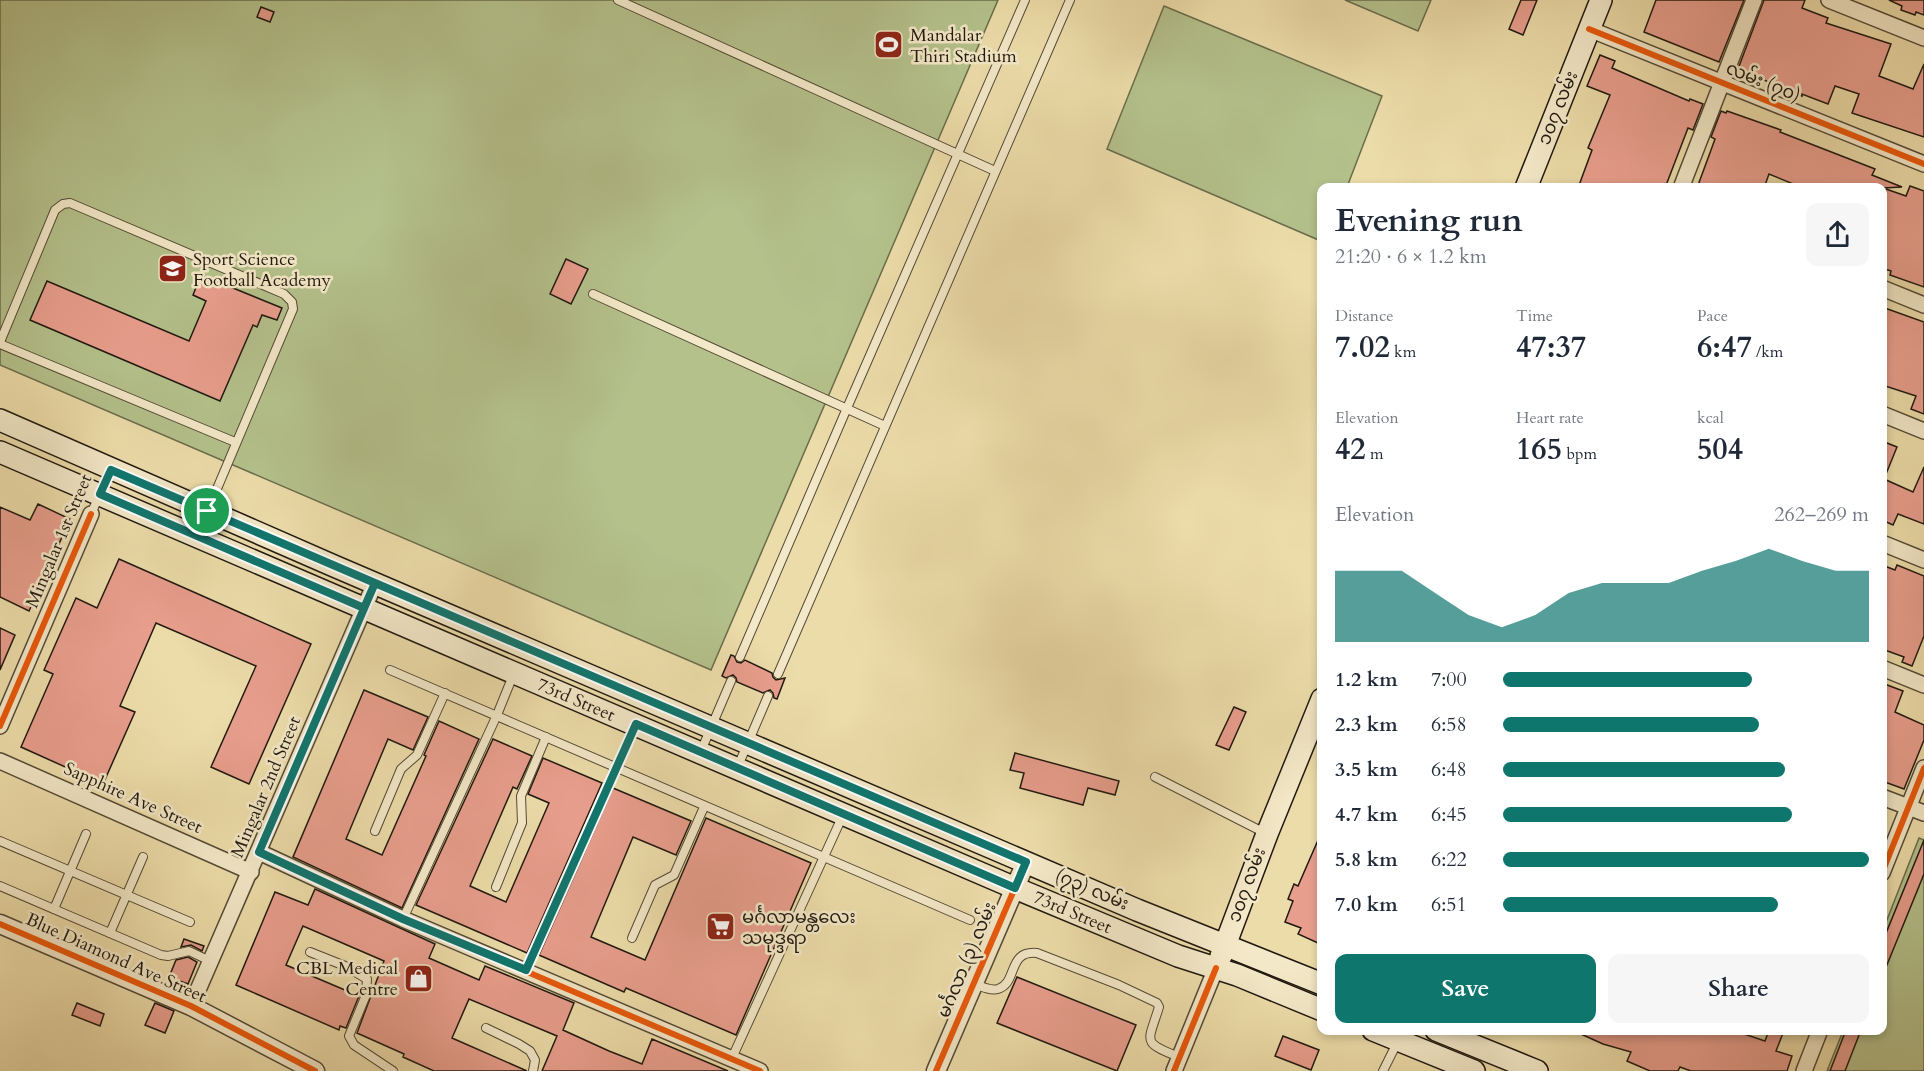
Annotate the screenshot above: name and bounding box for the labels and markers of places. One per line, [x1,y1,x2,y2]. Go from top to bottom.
place label: Mandalar Thiri Stadium [910,23,1018,69]
sports icon: Mandalar Thiri Stadium [873,29,905,61]
place label: Sport Science Football Academy [193,247,332,293]
school or university icon: Sport Science Football Academy [156,253,188,285]
pin [181,485,232,536]
place label: မင်္ဂလာမန္တလေး သမုဒ္ဒရာ [742,905,856,953]
supermarket icon: မင်္ဂလာမန္တလေး သမုဒ္ဒရာ [705,911,737,943]
place label: CBL Medical Centre [296,956,398,1002]
shop icon: CBL Medical Centre [403,962,435,994]

